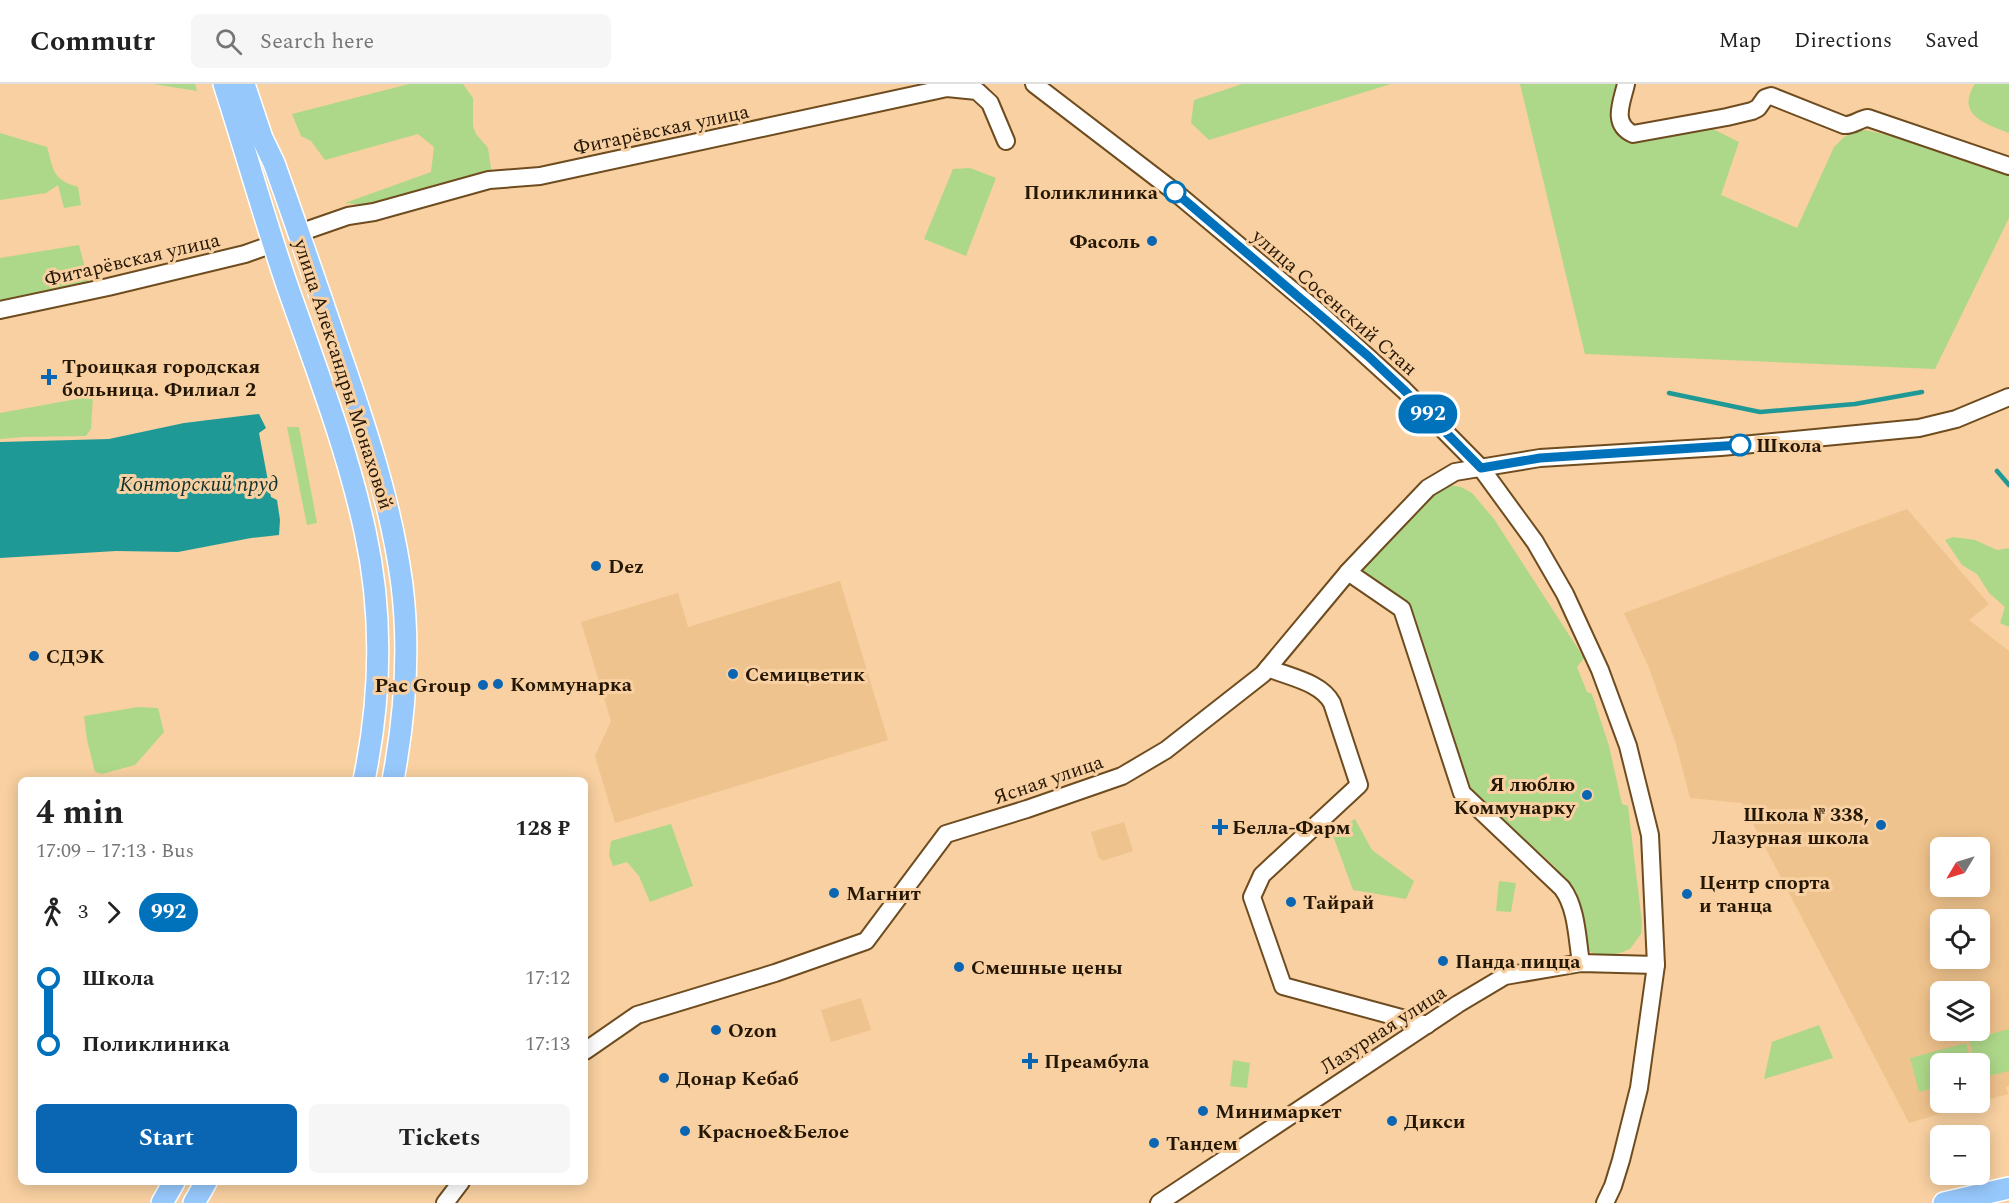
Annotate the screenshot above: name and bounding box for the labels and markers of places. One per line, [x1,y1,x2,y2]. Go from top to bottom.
place label: Поликлиника [1024,178,1159,208]
marker: Поликлиника [1164,181,1186,203]
place label: Фасоль [1070,227,1140,257]
marker: Фасоль [1145,234,1159,248]
place label: Троицкая городская больница. Филиал 2 [62,352,261,405]
marker: Троицкая городская больница. Филиал 2 [40,368,58,386]
place label: Школа [1756,431,1823,461]
marker: Школа [1729,434,1751,456]
place label: Dez [608,552,644,582]
marker: Dez [589,559,603,573]
place label: СДЭК [46,642,105,672]
marker: СДЭК [27,649,41,663]
place label: Семицветик [745,660,865,690]
marker: Семицветик [726,667,740,681]
place label: Коммунарка [510,670,633,700]
place label: Pac Group [374,671,471,701]
marker: Коммунарка [491,677,505,691]
marker: Pac Group [476,678,490,692]
place label: Я люблю Коммунарку [1454,770,1576,823]
marker: Я люблю Коммунарку [1580,788,1594,802]
place label: Школа № 338, Лазурная школа [1712,800,1870,853]
place label: Белла-Фарм [1232,813,1351,843]
marker: Школа № 338, Лазурная школа [1874,818,1888,832]
marker: Белла-Фарм [1213,820,1227,834]
place label: Центр спорта и танца [1699,868,1831,921]
place label: Магнит [846,879,921,909]
marker: Магнит [827,886,841,900]
marker: Центр спорта и танца [1680,887,1694,901]
place label: Тайрай [1303,888,1375,918]
marker: Тайрай [1284,895,1298,909]
place label: Панда пицца [1455,947,1581,977]
place label: Смешные цены [971,953,1123,983]
marker: Панда пицца [1436,954,1450,968]
marker: Смешные цены [952,960,966,974]
place label: Ozon [728,1016,777,1046]
marker: Ozon [709,1023,723,1037]
place label: Преамбула [1044,1047,1150,1077]
marker: Преамбула [1021,1052,1039,1070]
place label: Донар Кебаб [676,1064,799,1094]
marker: Донар Кебаб [657,1071,671,1085]
place label: Минимаркет [1215,1097,1342,1127]
marker: Минимаркет [1196,1104,1210,1118]
place label: Дикси [1404,1107,1466,1137]
marker: Дикси [1385,1114,1399,1128]
place label: Красное&Белое [697,1117,849,1147]
marker: Красное&Белое [678,1124,692,1138]
place label: Тандем [1166,1129,1238,1159]
marker: Тандем [1147,1136,1161,1150]

